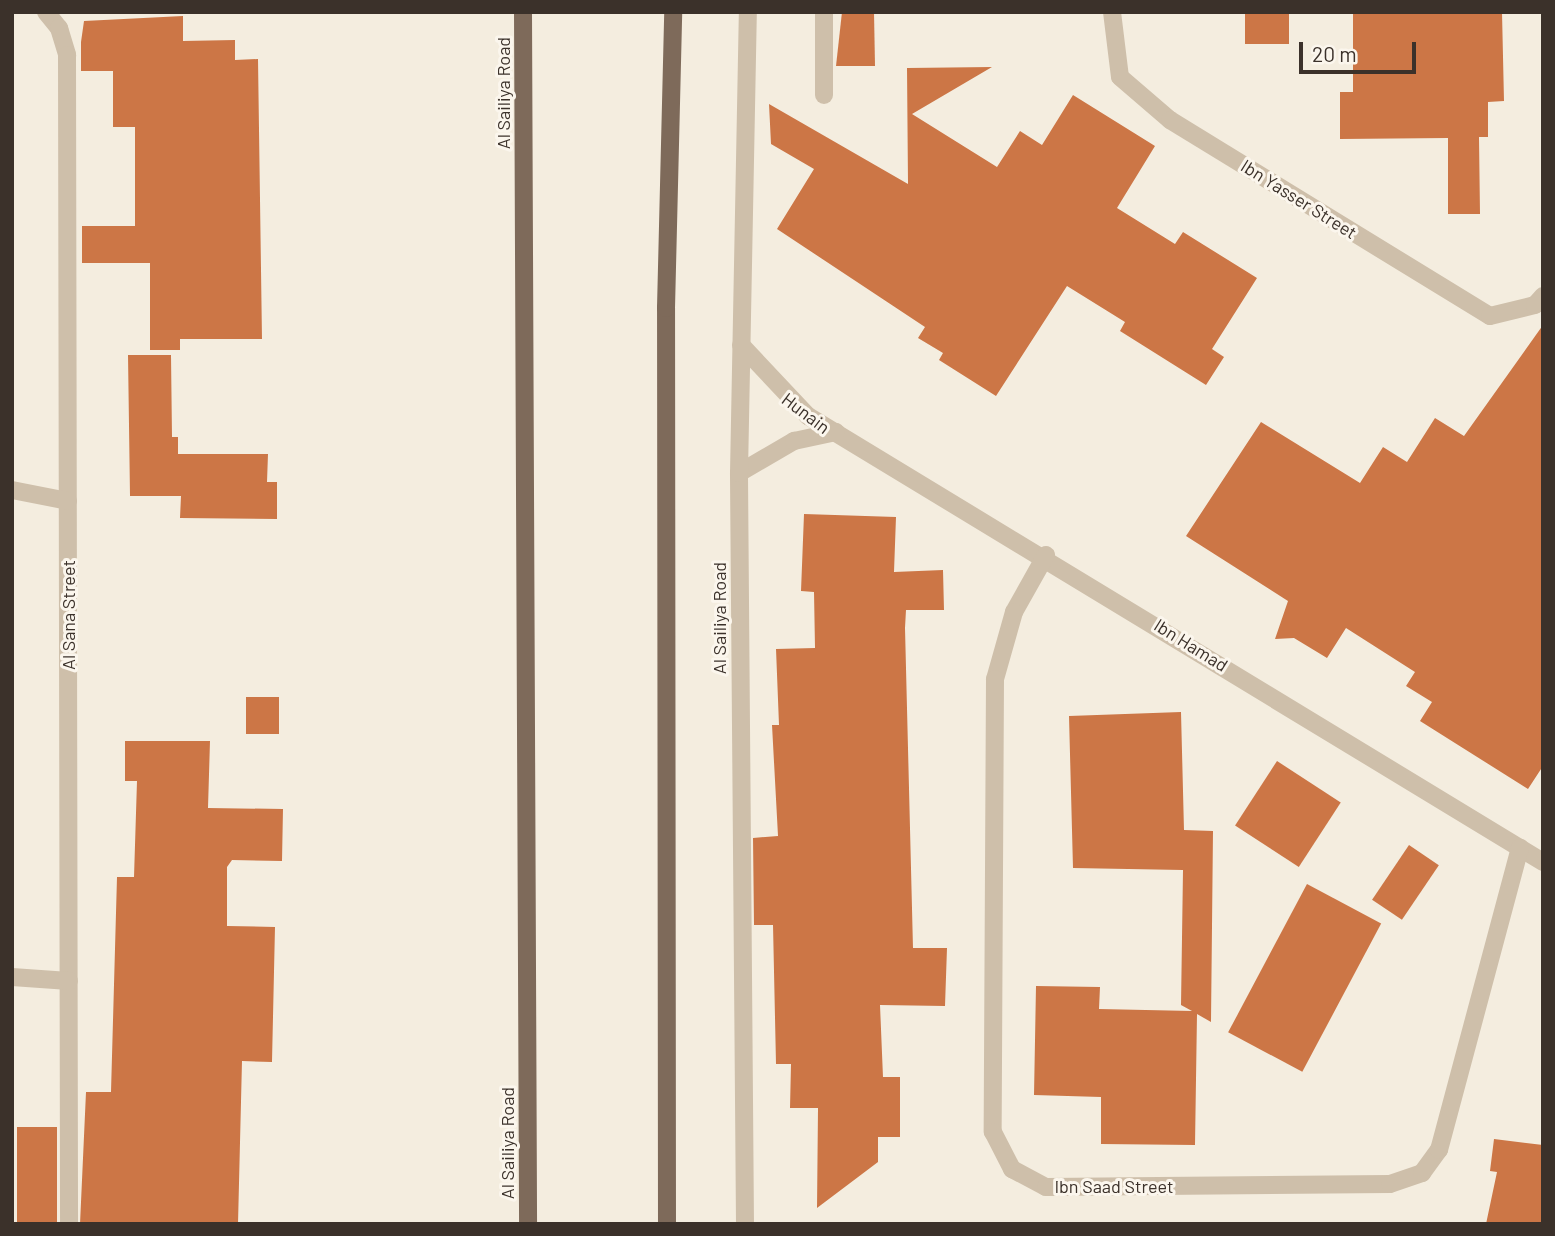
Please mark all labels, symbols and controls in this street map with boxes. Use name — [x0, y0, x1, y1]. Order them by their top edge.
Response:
scale bar — [1303, 28, 1420, 72]
street label: Al Sailiya Road — [492, 37, 514, 149]
text: 20 m — [1312, 41, 1357, 66]
street label: Ibn Yasser Street — [1237, 155, 1361, 243]
street label: Hunain — [778, 388, 834, 438]
street label: Al Sana Street — [57, 560, 79, 670]
street label: Al Sailiya Road — [708, 562, 730, 674]
street label: Ibn Hamad — [1150, 614, 1232, 676]
street label: Al Sailiya Road — [496, 1087, 518, 1199]
street label: Ibn Saad Street — [1054, 1175, 1174, 1197]

